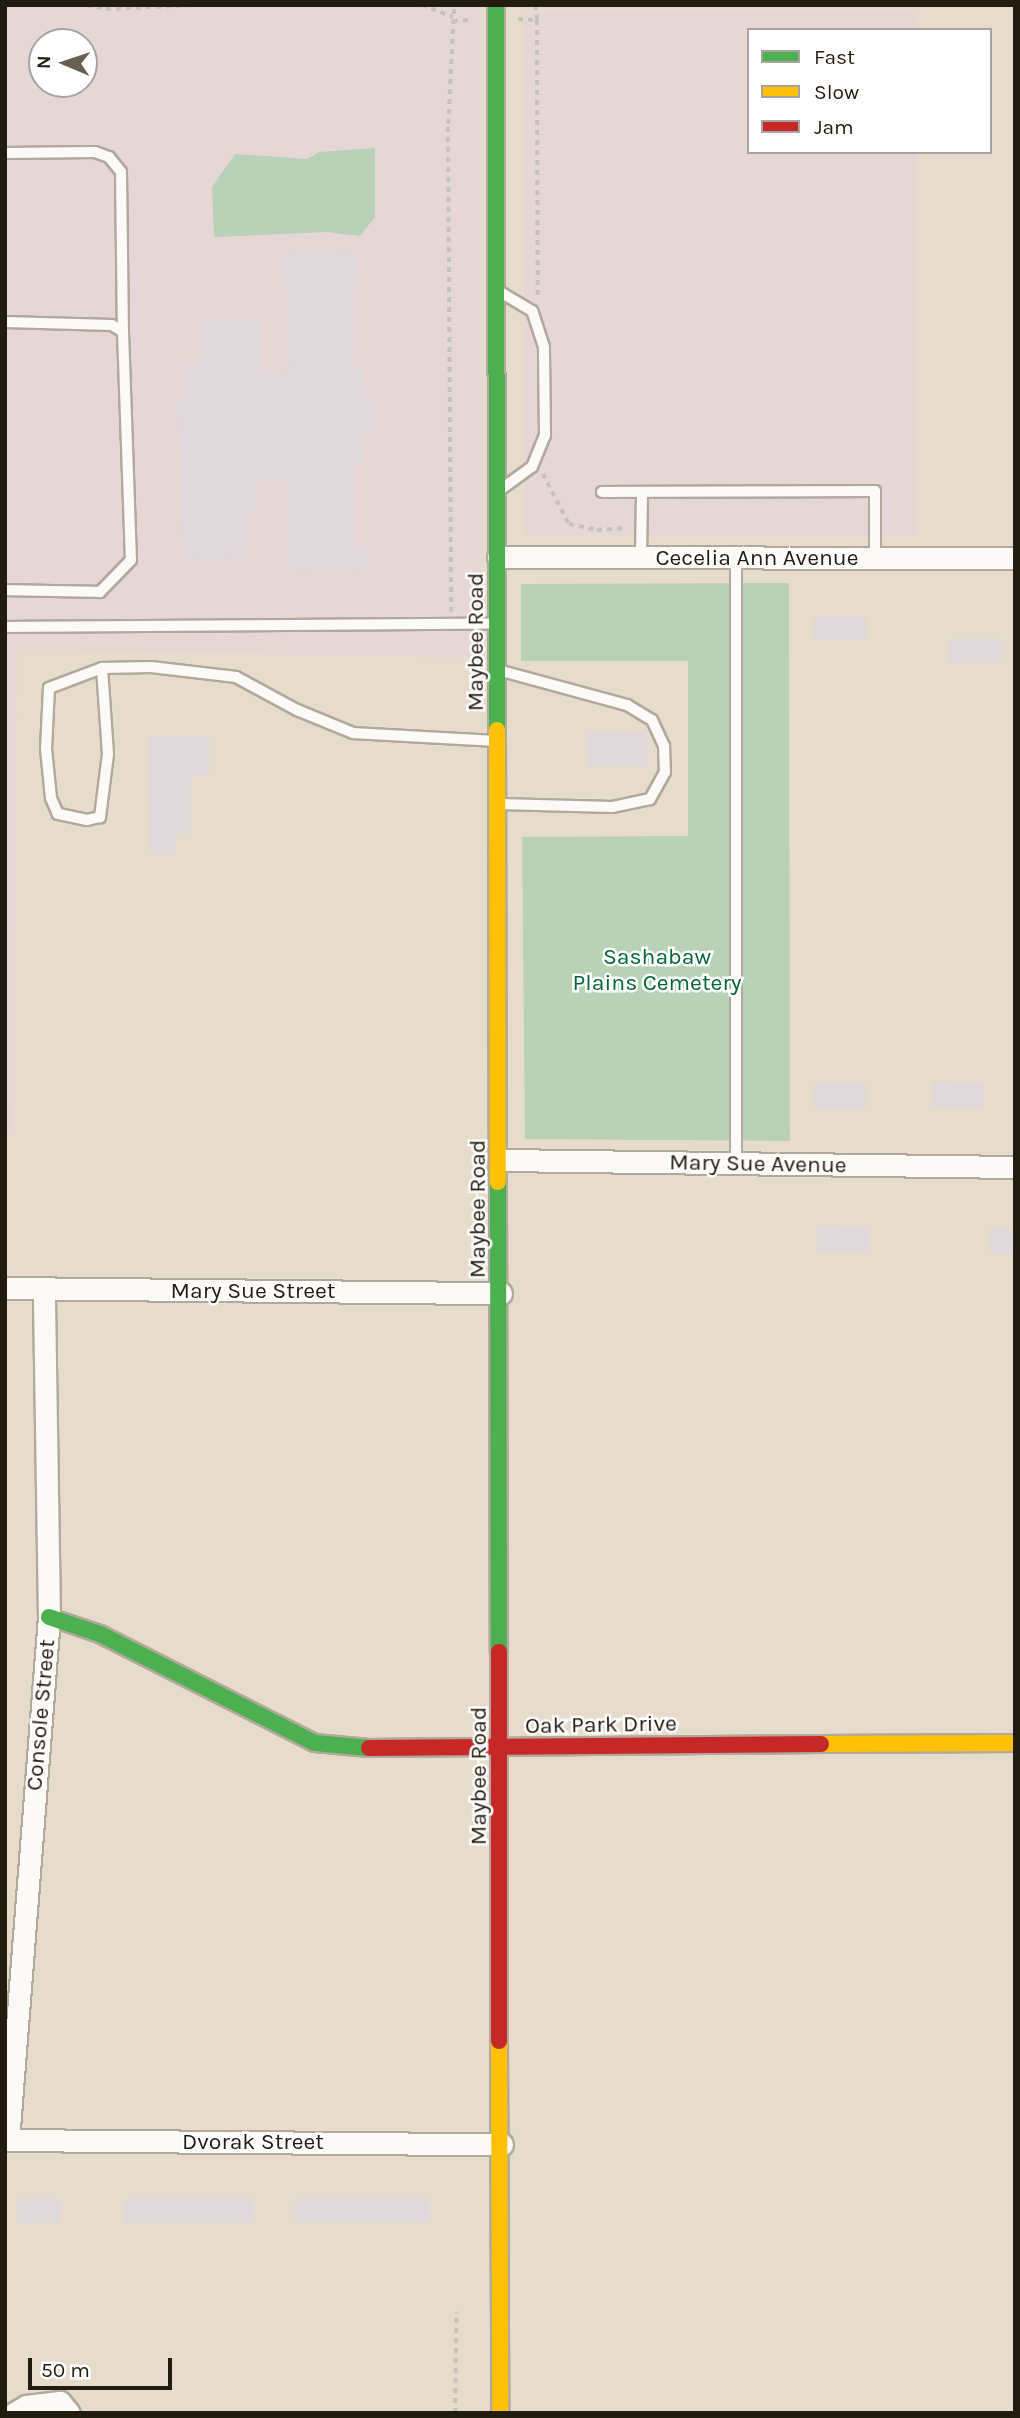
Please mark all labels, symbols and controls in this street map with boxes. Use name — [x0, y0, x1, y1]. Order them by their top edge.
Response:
north arrow — [28, 28, 98, 98]
legend — [747, 28, 992, 154]
text: Fast — [814, 45, 855, 69]
text: N — [33, 55, 55, 70]
text: Slow — [814, 80, 859, 104]
text: Jam — [814, 115, 854, 139]
street label: Cecelia Ann Avenue — [655, 544, 859, 572]
street label: Maybee Road — [462, 573, 490, 711]
park label: Sashabaw Plains Cemetery — [573, 943, 741, 997]
street label: Maybee Road — [464, 1140, 492, 1278]
street label: Mary Sue Avenue — [669, 1149, 847, 1179]
street label: Mary Sue Street — [171, 1277, 335, 1305]
street label: Console Street — [21, 1638, 61, 1792]
street label: Maybee Road — [465, 1707, 493, 1845]
street label: Oak Park Drive — [525, 1710, 677, 1740]
street label: Dvorak Street — [182, 2128, 324, 2156]
scale bar — [32, 2344, 175, 2388]
text: 50 m — [41, 2358, 90, 2382]

